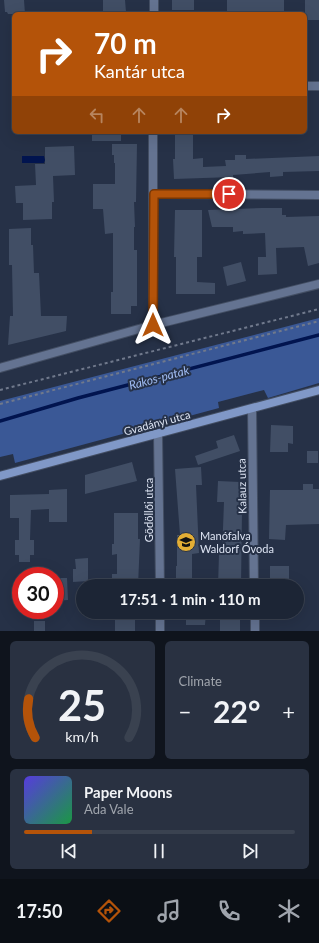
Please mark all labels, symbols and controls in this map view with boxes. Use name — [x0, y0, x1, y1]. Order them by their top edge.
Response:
text: 70 m — [94, 26, 157, 60]
icon: right — [28, 28, 80, 80]
text: Kantár utca — [94, 60, 185, 82]
icon: left — [86, 104, 108, 126]
icon: ahead — [128, 104, 150, 126]
icon: ahead — [170, 104, 192, 126]
icon: right — [212, 104, 234, 126]
pin — [212, 177, 246, 211]
icon: arrive — [218, 183, 240, 205]
position arrow — [132, 304, 174, 346]
water label: Rákos-patak — [127, 362, 191, 393]
street label: Gvadányi utca — [122, 407, 192, 438]
street label: Kalauz utca — [235, 458, 248, 514]
street label: Gödöllői utca — [142, 478, 155, 542]
place label: Manófalva Waldorf Óvoda — [200, 529, 274, 555]
school or university icon: Manófalva Waldorf Óvoda — [175, 531, 197, 553]
speed limit sign: 30 — [12, 567, 64, 619]
text: 17:51 · 1 min · 110 m — [120, 590, 260, 608]
text: Climate — [179, 673, 222, 689]
text: 25 — [58, 680, 106, 730]
text: 22° — [213, 693, 260, 729]
text: − — [179, 698, 191, 725]
text: + — [282, 698, 295, 725]
text: km/h — [66, 728, 99, 745]
text: Paper Moons — [84, 783, 172, 801]
text: Ada Vale — [84, 801, 134, 817]
icon: previous — [58, 840, 80, 862]
icon: pause — [148, 840, 170, 862]
icon: next — [239, 840, 261, 862]
icon: directions — [95, 897, 123, 925]
icon: music — [155, 897, 183, 925]
icon: phone — [215, 897, 243, 925]
icon: climate — [275, 897, 303, 925]
text: 17:50 — [16, 900, 62, 922]

